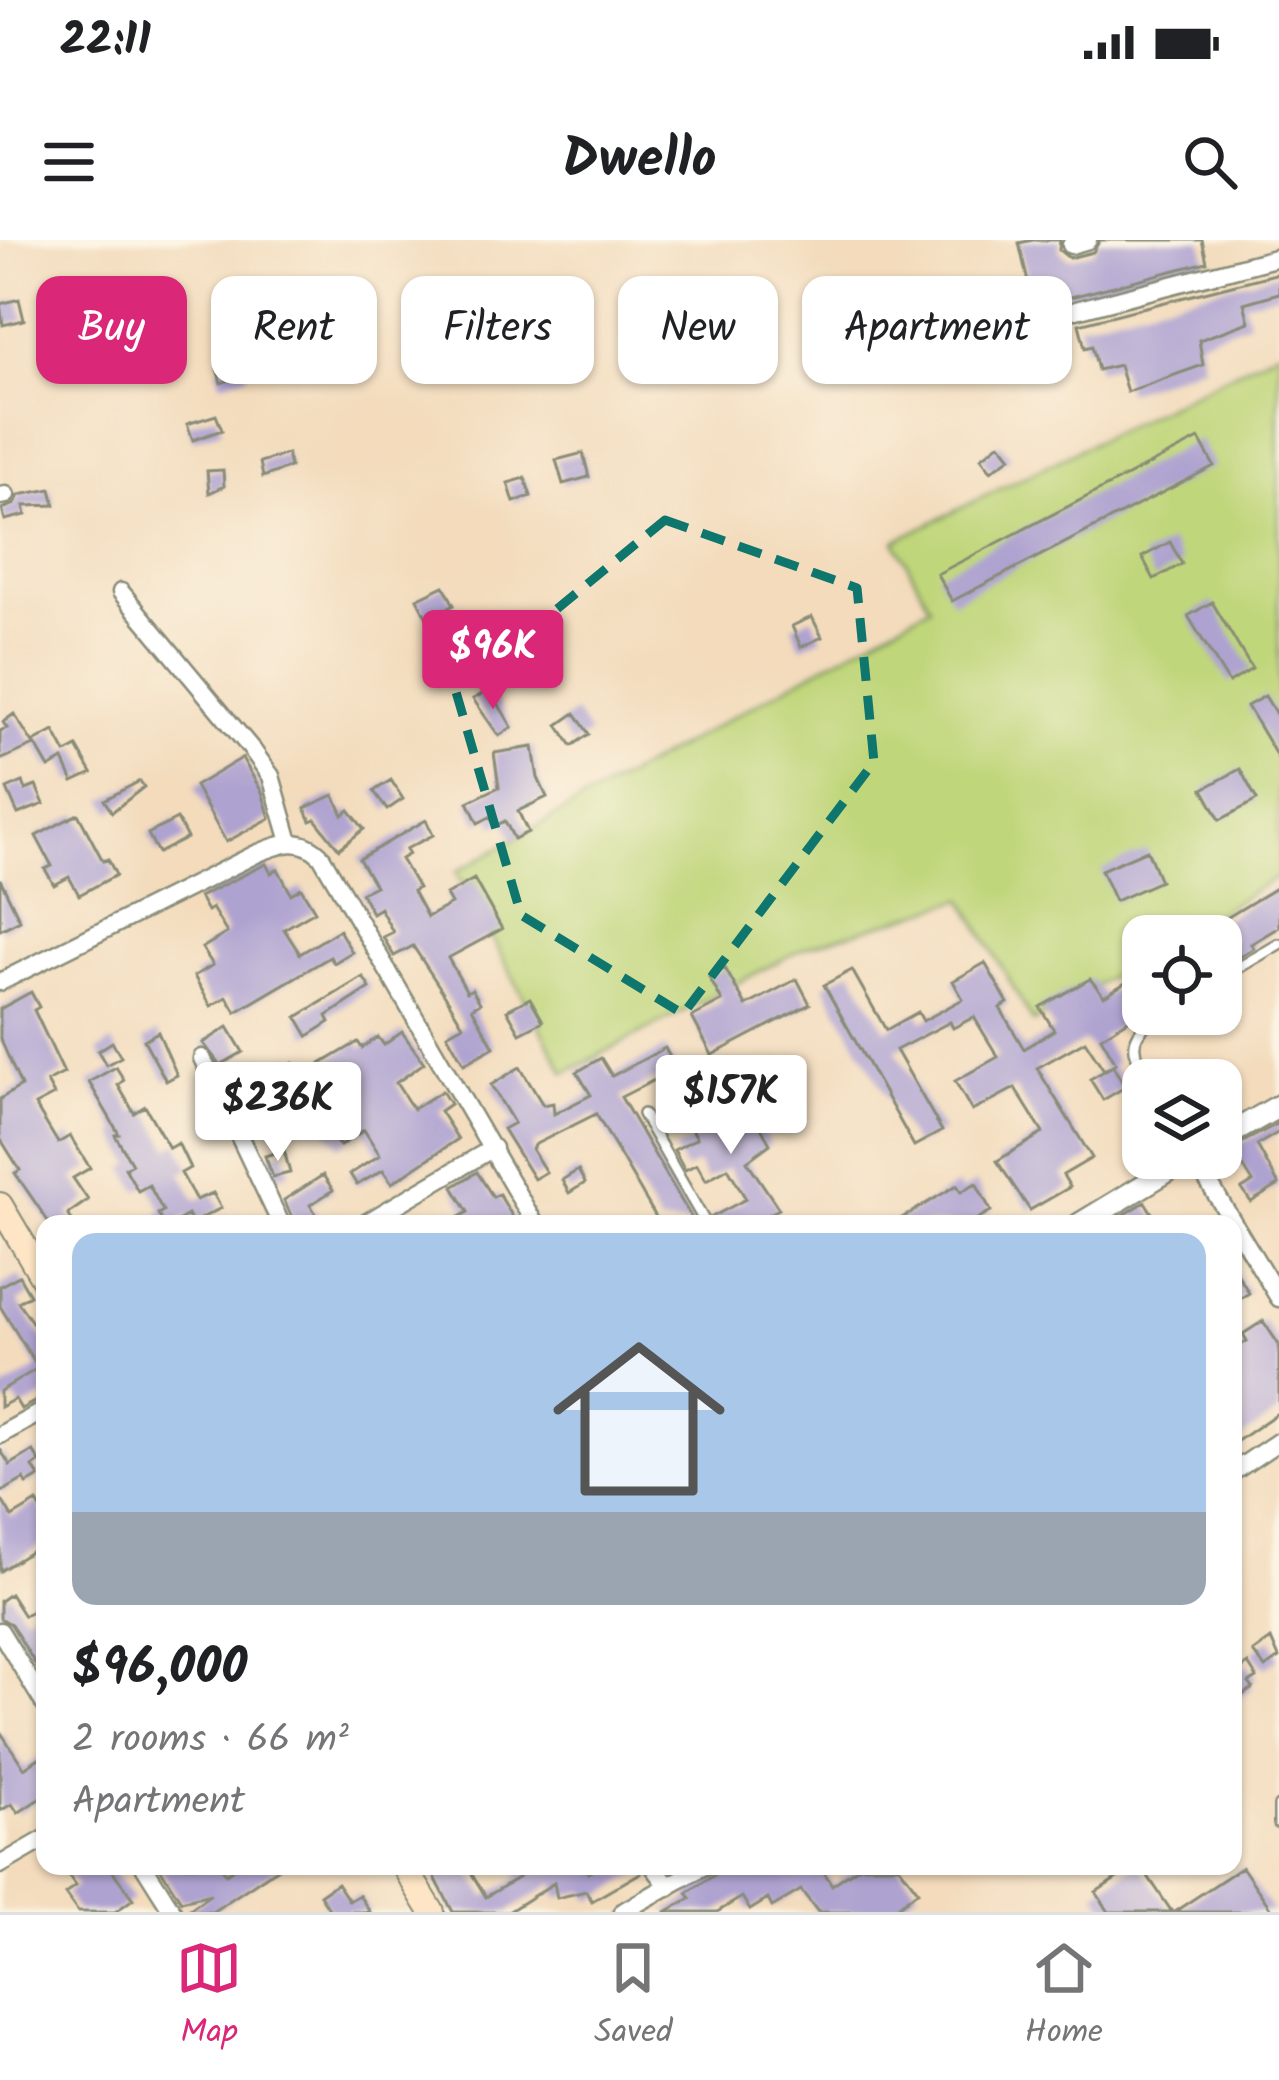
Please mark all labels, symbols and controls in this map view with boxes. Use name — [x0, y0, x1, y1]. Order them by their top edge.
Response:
text: 22:11 — [60, 6, 151, 78]
text: Dwello — [562, 119, 717, 205]
icon: menu — [36, 129, 102, 195]
icon: search — [1177, 129, 1243, 195]
chip: Buy — [36, 276, 187, 384]
chip: Rent — [211, 276, 377, 384]
chip: Filters — [401, 276, 594, 384]
chip: New — [618, 276, 778, 384]
chip: Apartment — [802, 276, 1072, 384]
pin: $96K — [422, 610, 564, 712]
text: $96K — [449, 618, 537, 680]
map controls — [1122, 915, 1242, 1179]
button: locate — [1122, 915, 1242, 1035]
pin: $157K — [647, 1055, 815, 1157]
button: layers — [1122, 1059, 1242, 1179]
pin: $236K — [194, 1062, 362, 1164]
text: $157K — [683, 1063, 779, 1125]
text: $236K — [222, 1070, 334, 1132]
icon: home — [531, 1311, 747, 1527]
text: $96,000 — [72, 1629, 248, 1710]
text: 2 rooms · 66 m² — [72, 1710, 349, 1772]
text: Apartment — [72, 1772, 245, 1834]
tab: Map — [176, 1935, 242, 2060]
tab: Saved — [594, 1935, 673, 2060]
tab: Home — [1025, 1935, 1103, 2060]

